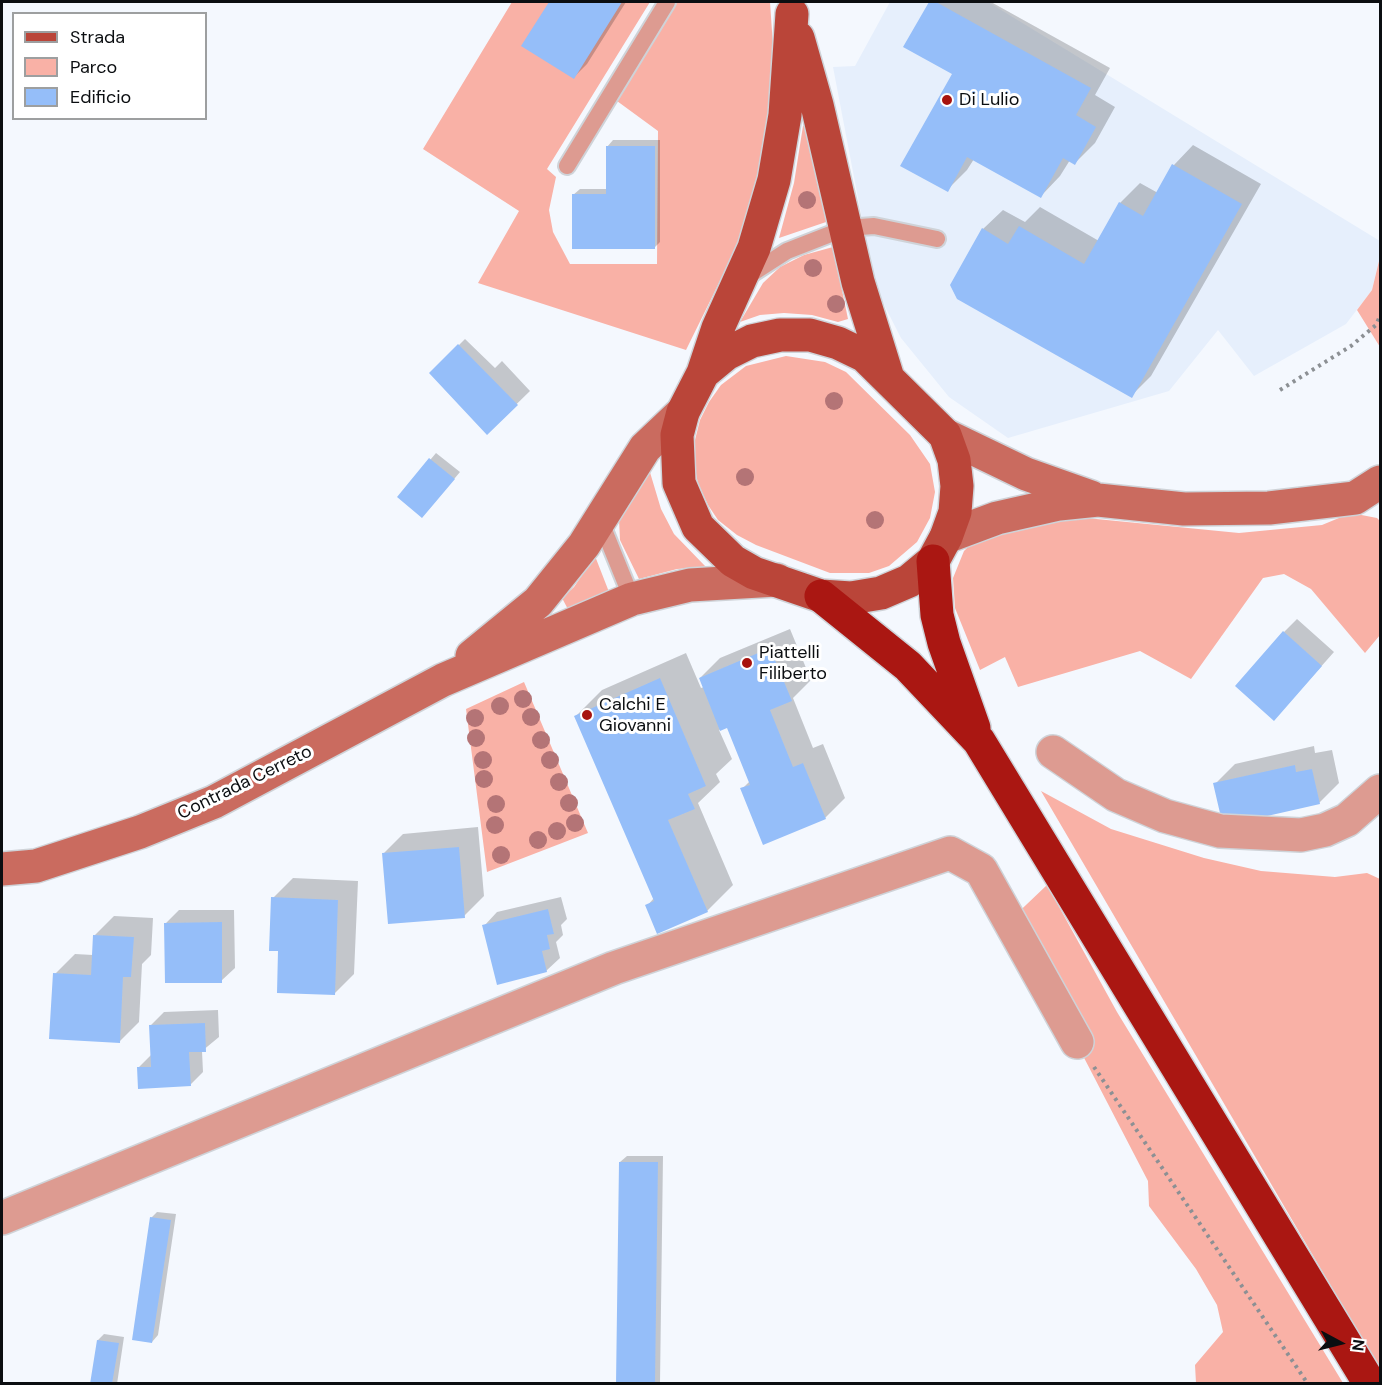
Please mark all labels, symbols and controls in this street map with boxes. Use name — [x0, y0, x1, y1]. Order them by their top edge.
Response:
legend — [12, 12, 207, 120]
text: Strada — [70, 25, 125, 49]
text: Parco — [70, 55, 117, 79]
text: Edificio — [70, 85, 131, 109]
place label: Di Lulio — [959, 89, 1019, 111]
marker: Di Lulio — [940, 93, 954, 107]
place label: Piattelli Filiberto — [759, 642, 827, 684]
marker: Piattelli Filiberto — [740, 656, 754, 670]
place label: Calchi E Giovanni — [599, 694, 671, 736]
marker: Calchi E Giovanni — [580, 708, 594, 722]
street label: Contrada Cerreto — [174, 741, 316, 825]
north arrow — [1310, 1313, 1370, 1373]
text: N — [1347, 1338, 1369, 1352]

